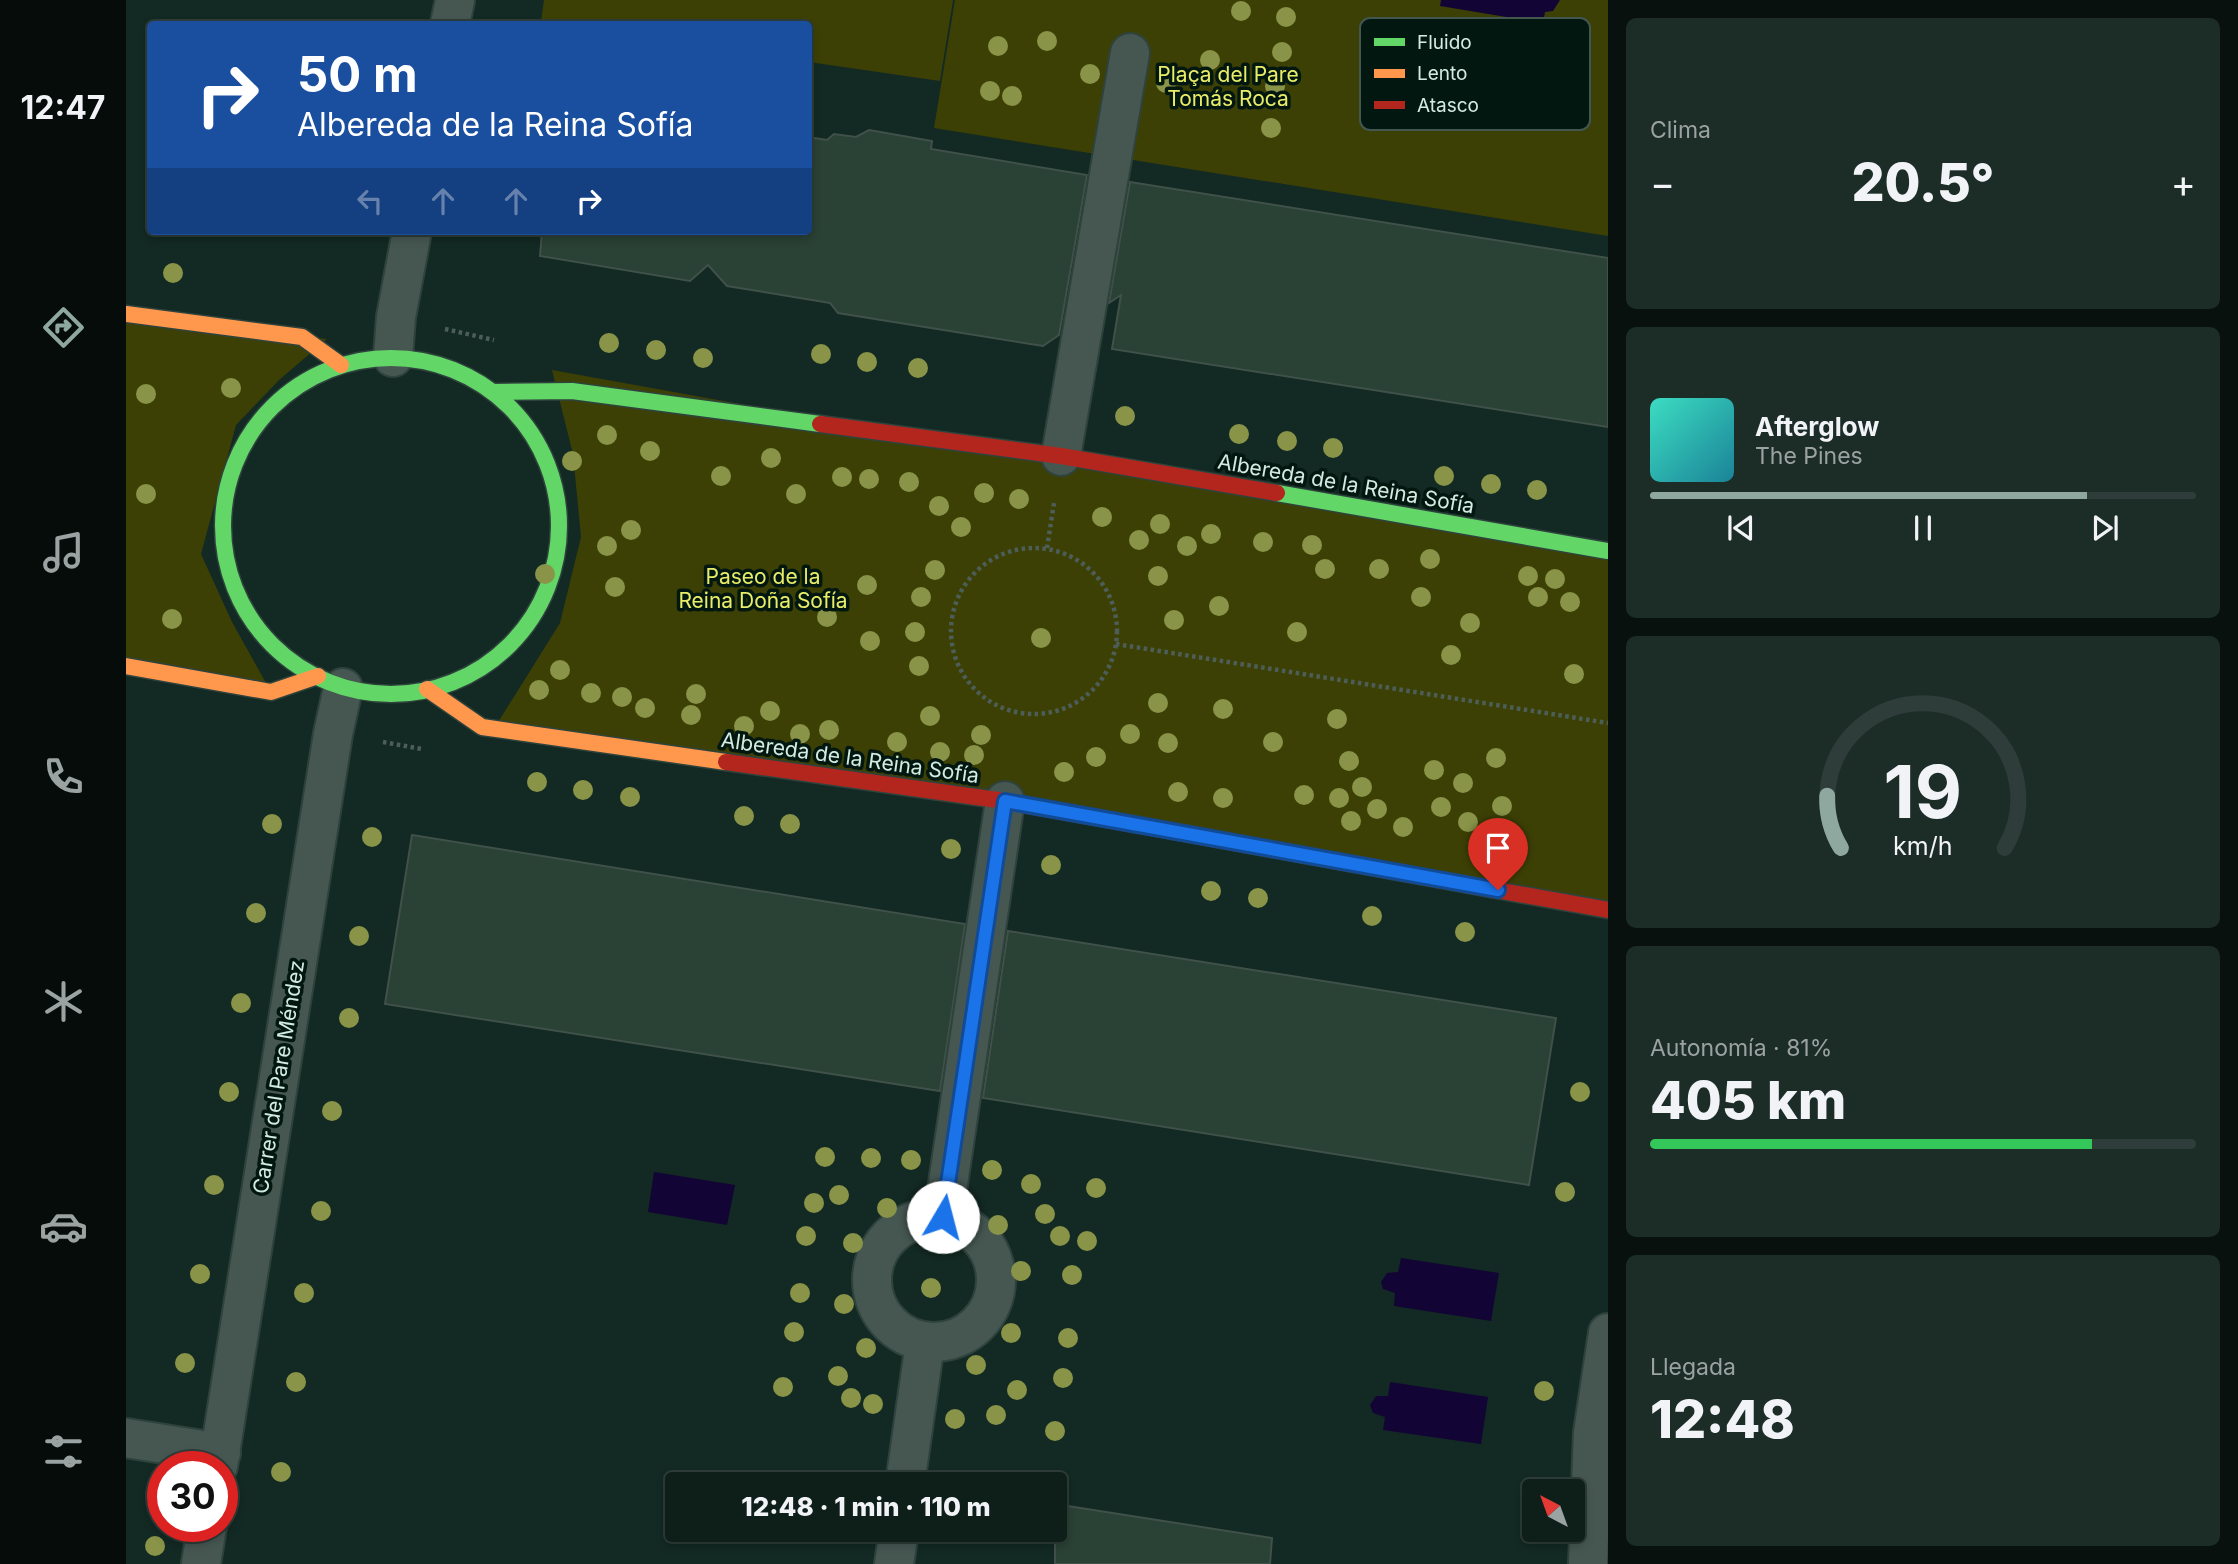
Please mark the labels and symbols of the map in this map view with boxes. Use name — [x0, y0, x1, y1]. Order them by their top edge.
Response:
legend — [1360, 18, 1590, 130]
text: Fluido — [1417, 31, 1472, 54]
park label: Plaça del Pare Tomás Roca — [1157, 62, 1299, 111]
text: Lento — [1417, 62, 1467, 85]
text: Atasco — [1417, 94, 1479, 117]
street label: Albereda de la Reina Sofía — [1216, 449, 1476, 518]
park label: Paseo de la Reina Doña Sofía — [678, 564, 848, 613]
street label: Albereda de la Reina Sofía — [720, 727, 981, 788]
pin — [1468, 818, 1528, 890]
street label: Carrer del Pare Méndez — [248, 958, 309, 1195]
position arrow — [906, 1180, 980, 1254]
speed limit sign: 30 — [147, 1451, 238, 1542]
north arrow — [1522, 1479, 1586, 1542]

